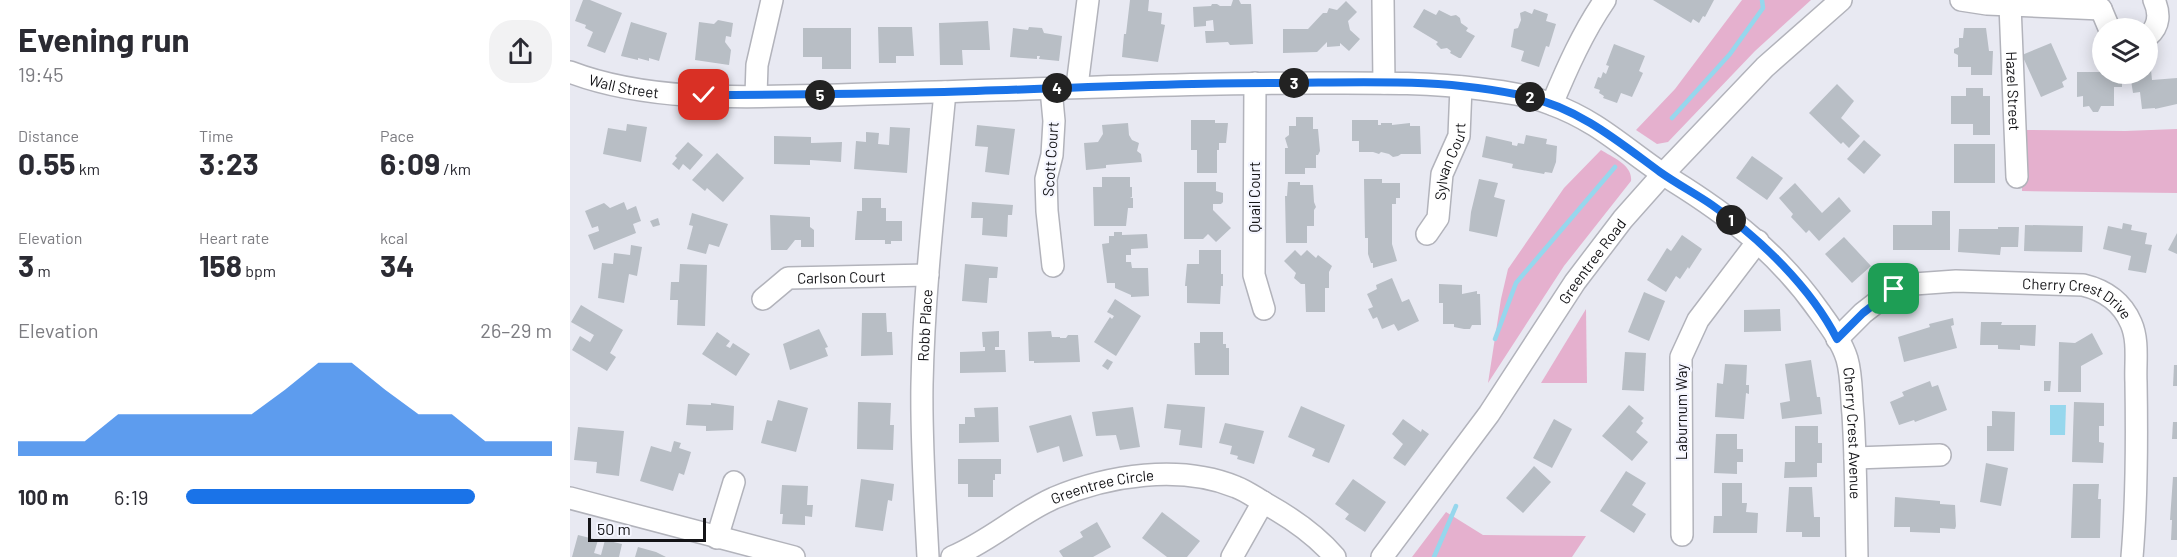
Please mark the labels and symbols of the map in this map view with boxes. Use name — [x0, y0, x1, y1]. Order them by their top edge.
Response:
street label: Hazel Street — [2003, 51, 2024, 131]
pin: 3 — [1279, 68, 1309, 98]
pin — [678, 69, 729, 120]
street label: Wall Street — [587, 70, 660, 101]
pin: 4 — [1042, 73, 1072, 103]
pin: 5 — [805, 80, 835, 110]
pin: 2 — [1515, 82, 1545, 112]
street label: Scott Court — [1038, 121, 1062, 197]
street label: Sylvan Court — [1431, 122, 1469, 201]
street label: Quail Court — [1245, 161, 1263, 233]
pin: 1 — [1716, 205, 1746, 235]
street label: Greentree Road — [1554, 215, 1629, 307]
pin — [1868, 263, 1919, 314]
street label: Carlson Court — [797, 267, 886, 287]
street label: Cherry Crest Drive — [2022, 274, 2136, 322]
street label: Robb Place — [914, 288, 936, 362]
street label: Laburnum Way — [1672, 364, 1690, 460]
street label: Cherry Crest Avenue — [1840, 366, 1865, 499]
street label: Greentree Circle — [1048, 466, 1155, 507]
scale bar — [588, 515, 706, 542]

